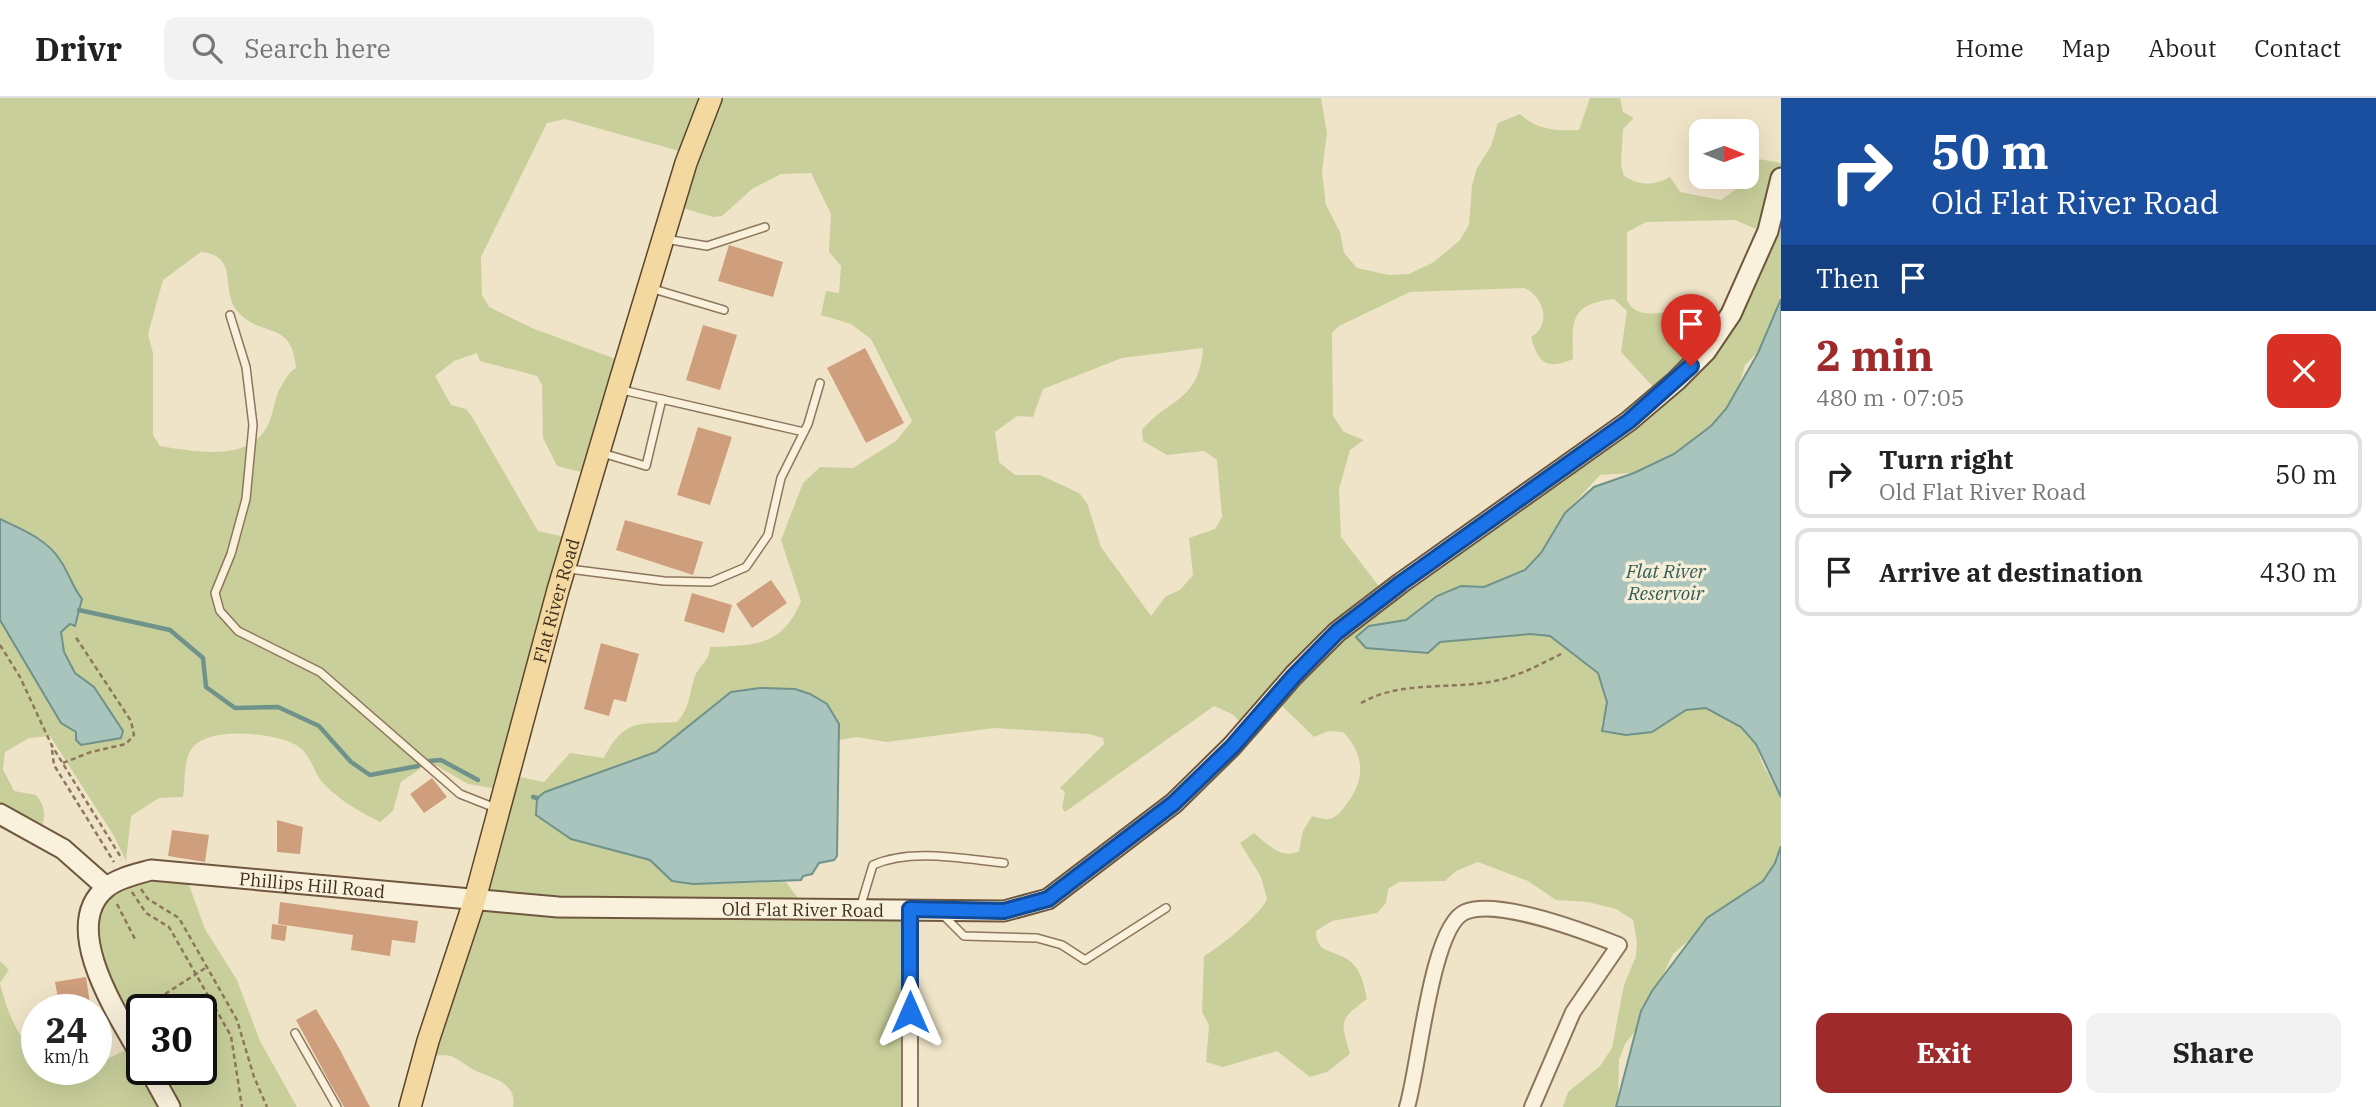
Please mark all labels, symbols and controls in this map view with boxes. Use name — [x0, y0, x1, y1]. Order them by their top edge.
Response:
search box — [164, 17, 654, 80]
text: Drivr — [35, 27, 122, 70]
icon: search — [188, 29, 226, 67]
text: Search here — [244, 31, 391, 65]
text: Home — [1956, 32, 2024, 64]
text: Map — [2062, 32, 2110, 64]
text: About — [2148, 32, 2216, 64]
text: Contact — [2254, 32, 2341, 64]
north arrow — [1689, 119, 1759, 189]
map controls — [1689, 119, 1759, 189]
text: 50 m — [1931, 119, 2049, 182]
icon: right — [1816, 126, 1907, 217]
text: Old Flat River Road — [1931, 181, 2219, 223]
icon: arrive — [1894, 259, 1932, 297]
text: Then — [1816, 261, 1880, 295]
pin — [1661, 294, 1721, 366]
icon: arrive — [1672, 305, 1710, 343]
text: 2 min — [1816, 328, 1934, 383]
button: close — [2267, 334, 2341, 408]
text: 480 m · 07:05 — [1816, 382, 1965, 412]
text: Turn right — [1879, 442, 2013, 476]
icon: right — [1820, 455, 1858, 493]
text: 50 m — [2275, 457, 2337, 491]
text: Old Flat River Road — [1879, 476, 2086, 506]
street label: Flat River Road — [527, 535, 584, 666]
icon: arrive — [1820, 553, 1858, 591]
text: Arrive at destination — [1879, 555, 2143, 589]
text: 430 m — [2259, 555, 2337, 589]
water label: Flat River Reservoir — [1625, 559, 1707, 605]
street label: Phillips Hill Road — [238, 867, 386, 903]
street label: Old Flat River Road — [722, 897, 884, 921]
position arrow — [873, 975, 947, 1049]
speed limit sign: 30 — [126, 994, 217, 1085]
text: 24 — [45, 1007, 88, 1053]
button: Exit — [1816, 1013, 2072, 1093]
button: Share — [2086, 1013, 2341, 1093]
text: km/h — [44, 1045, 89, 1068]

